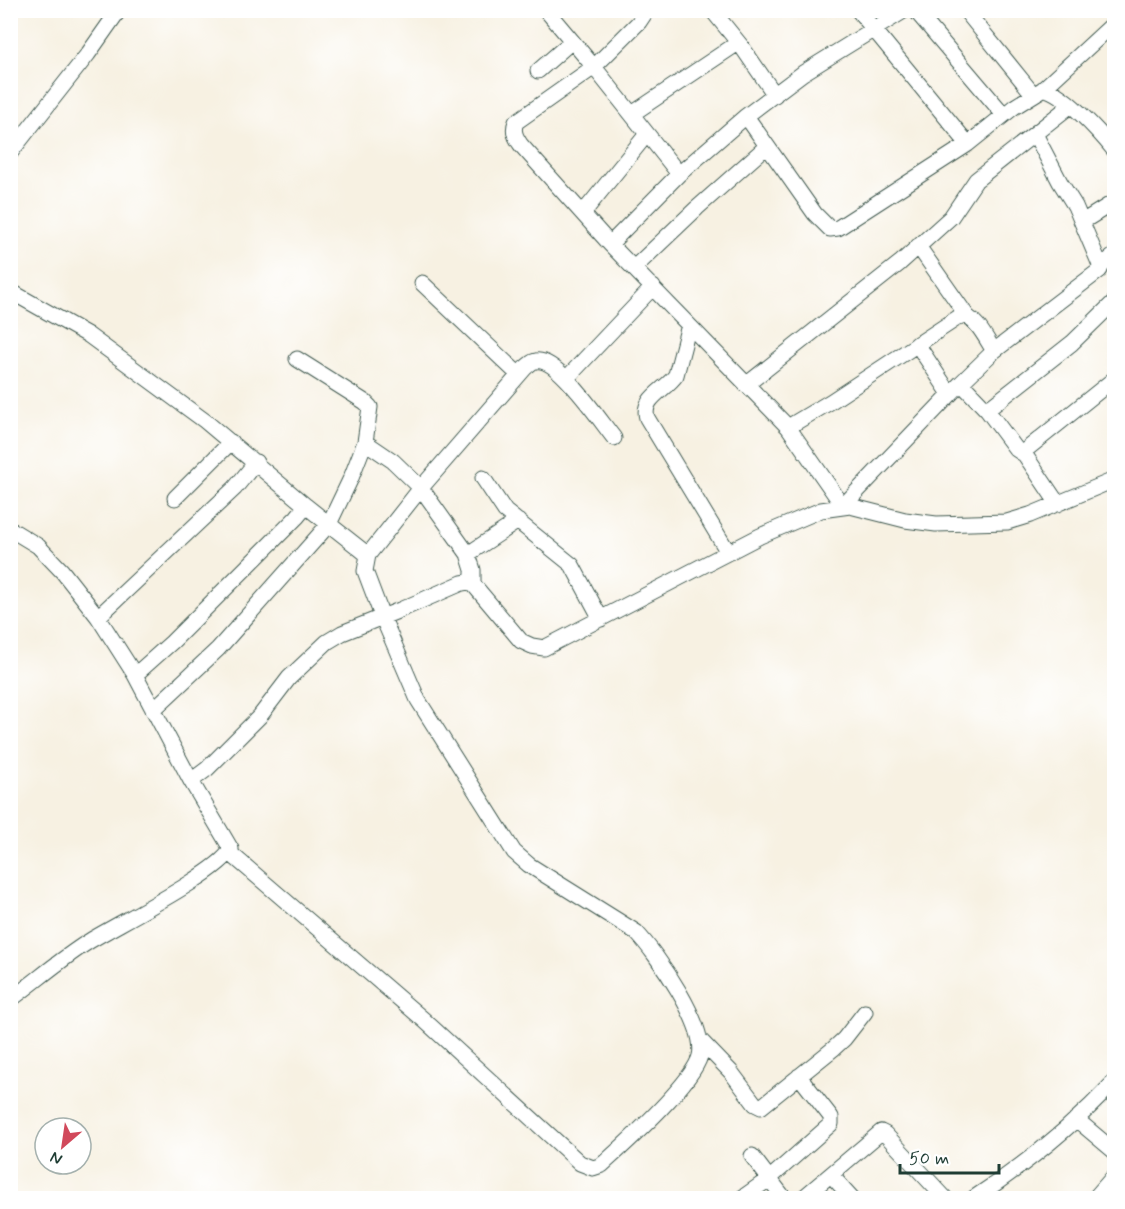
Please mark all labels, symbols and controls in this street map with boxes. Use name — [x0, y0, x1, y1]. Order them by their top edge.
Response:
north arrow — [33, 1116, 93, 1176]
scale bar — [900, 1137, 999, 1175]
text: N — [47, 1146, 66, 1170]
text: 50 m — [909, 1147, 949, 1171]

